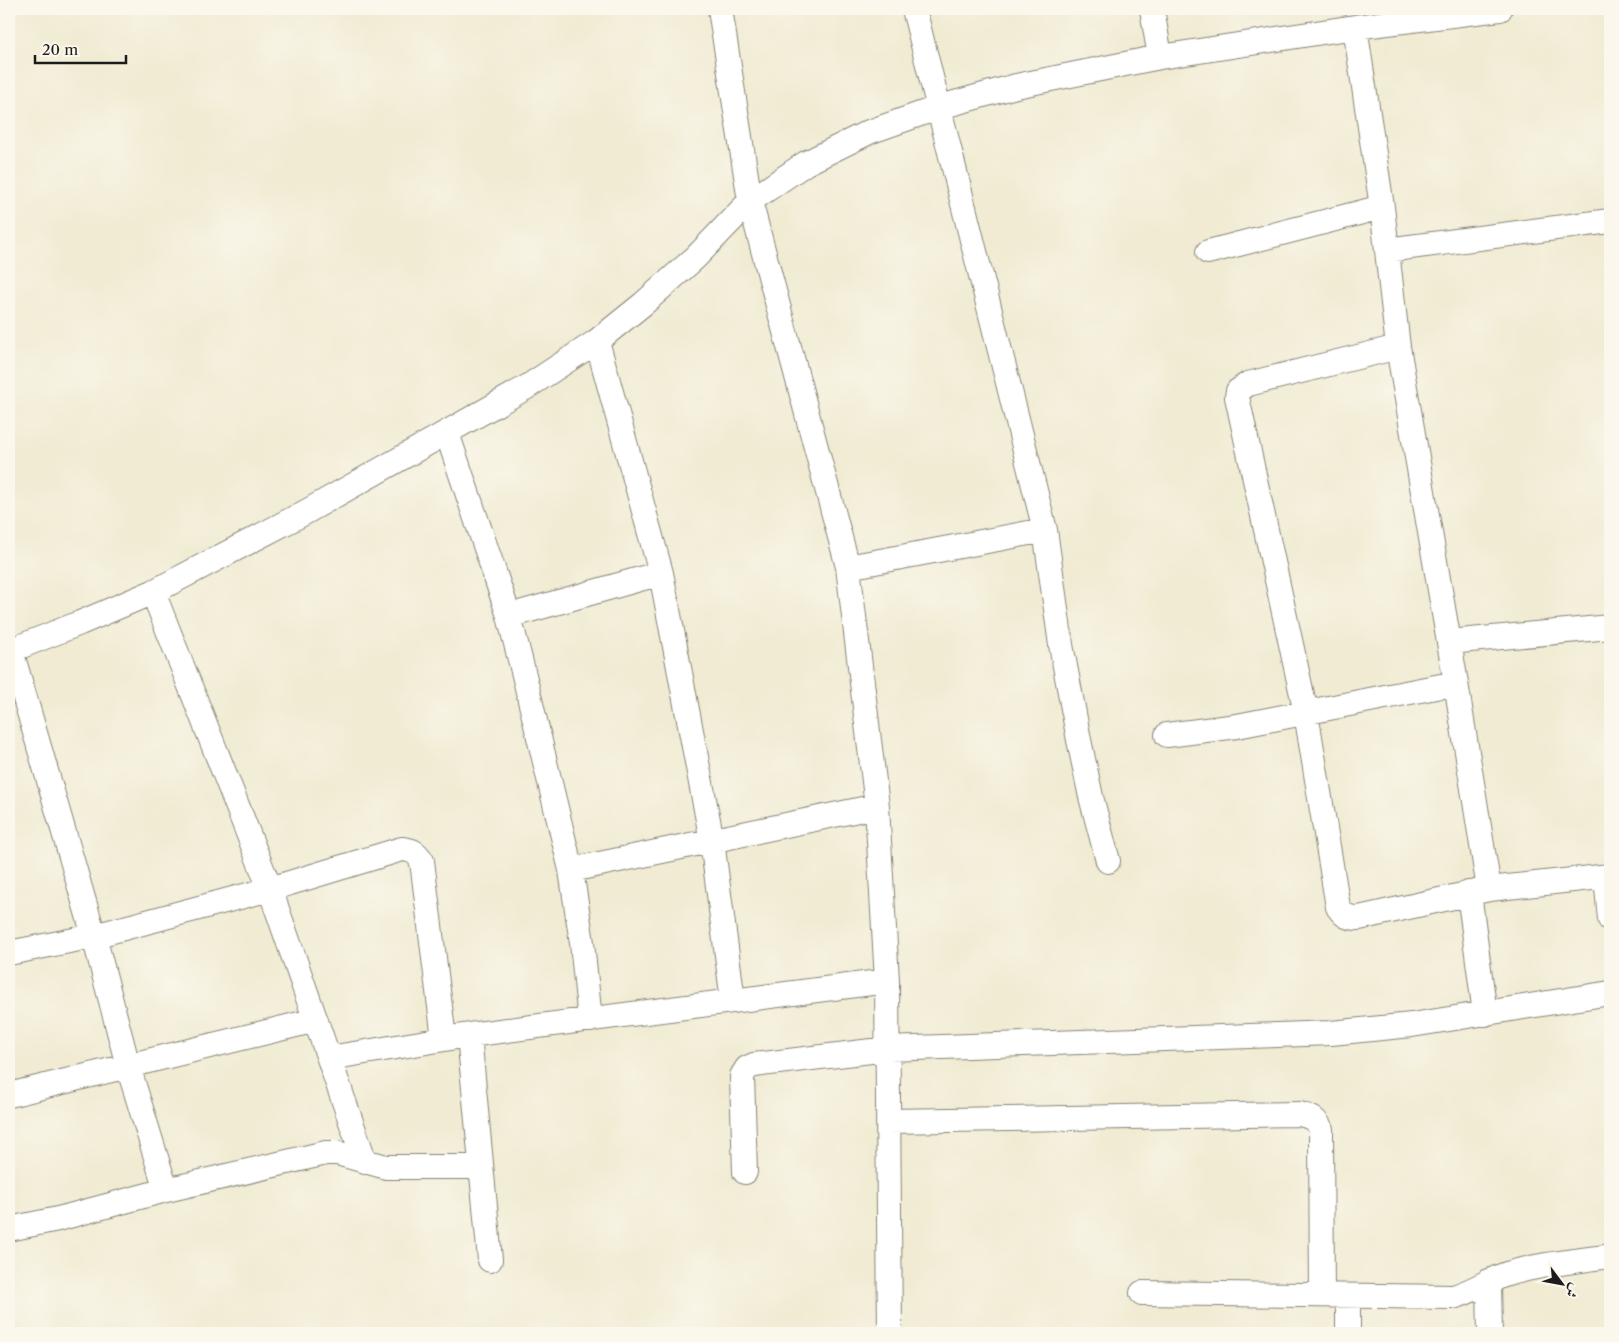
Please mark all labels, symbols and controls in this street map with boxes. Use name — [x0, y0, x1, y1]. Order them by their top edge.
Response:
scale bar — [35, 32, 126, 64]
text: 20 m — [42, 40, 78, 59]
north arrow — [1536, 1260, 1586, 1310]
text: ش — [1562, 1280, 1584, 1302]

